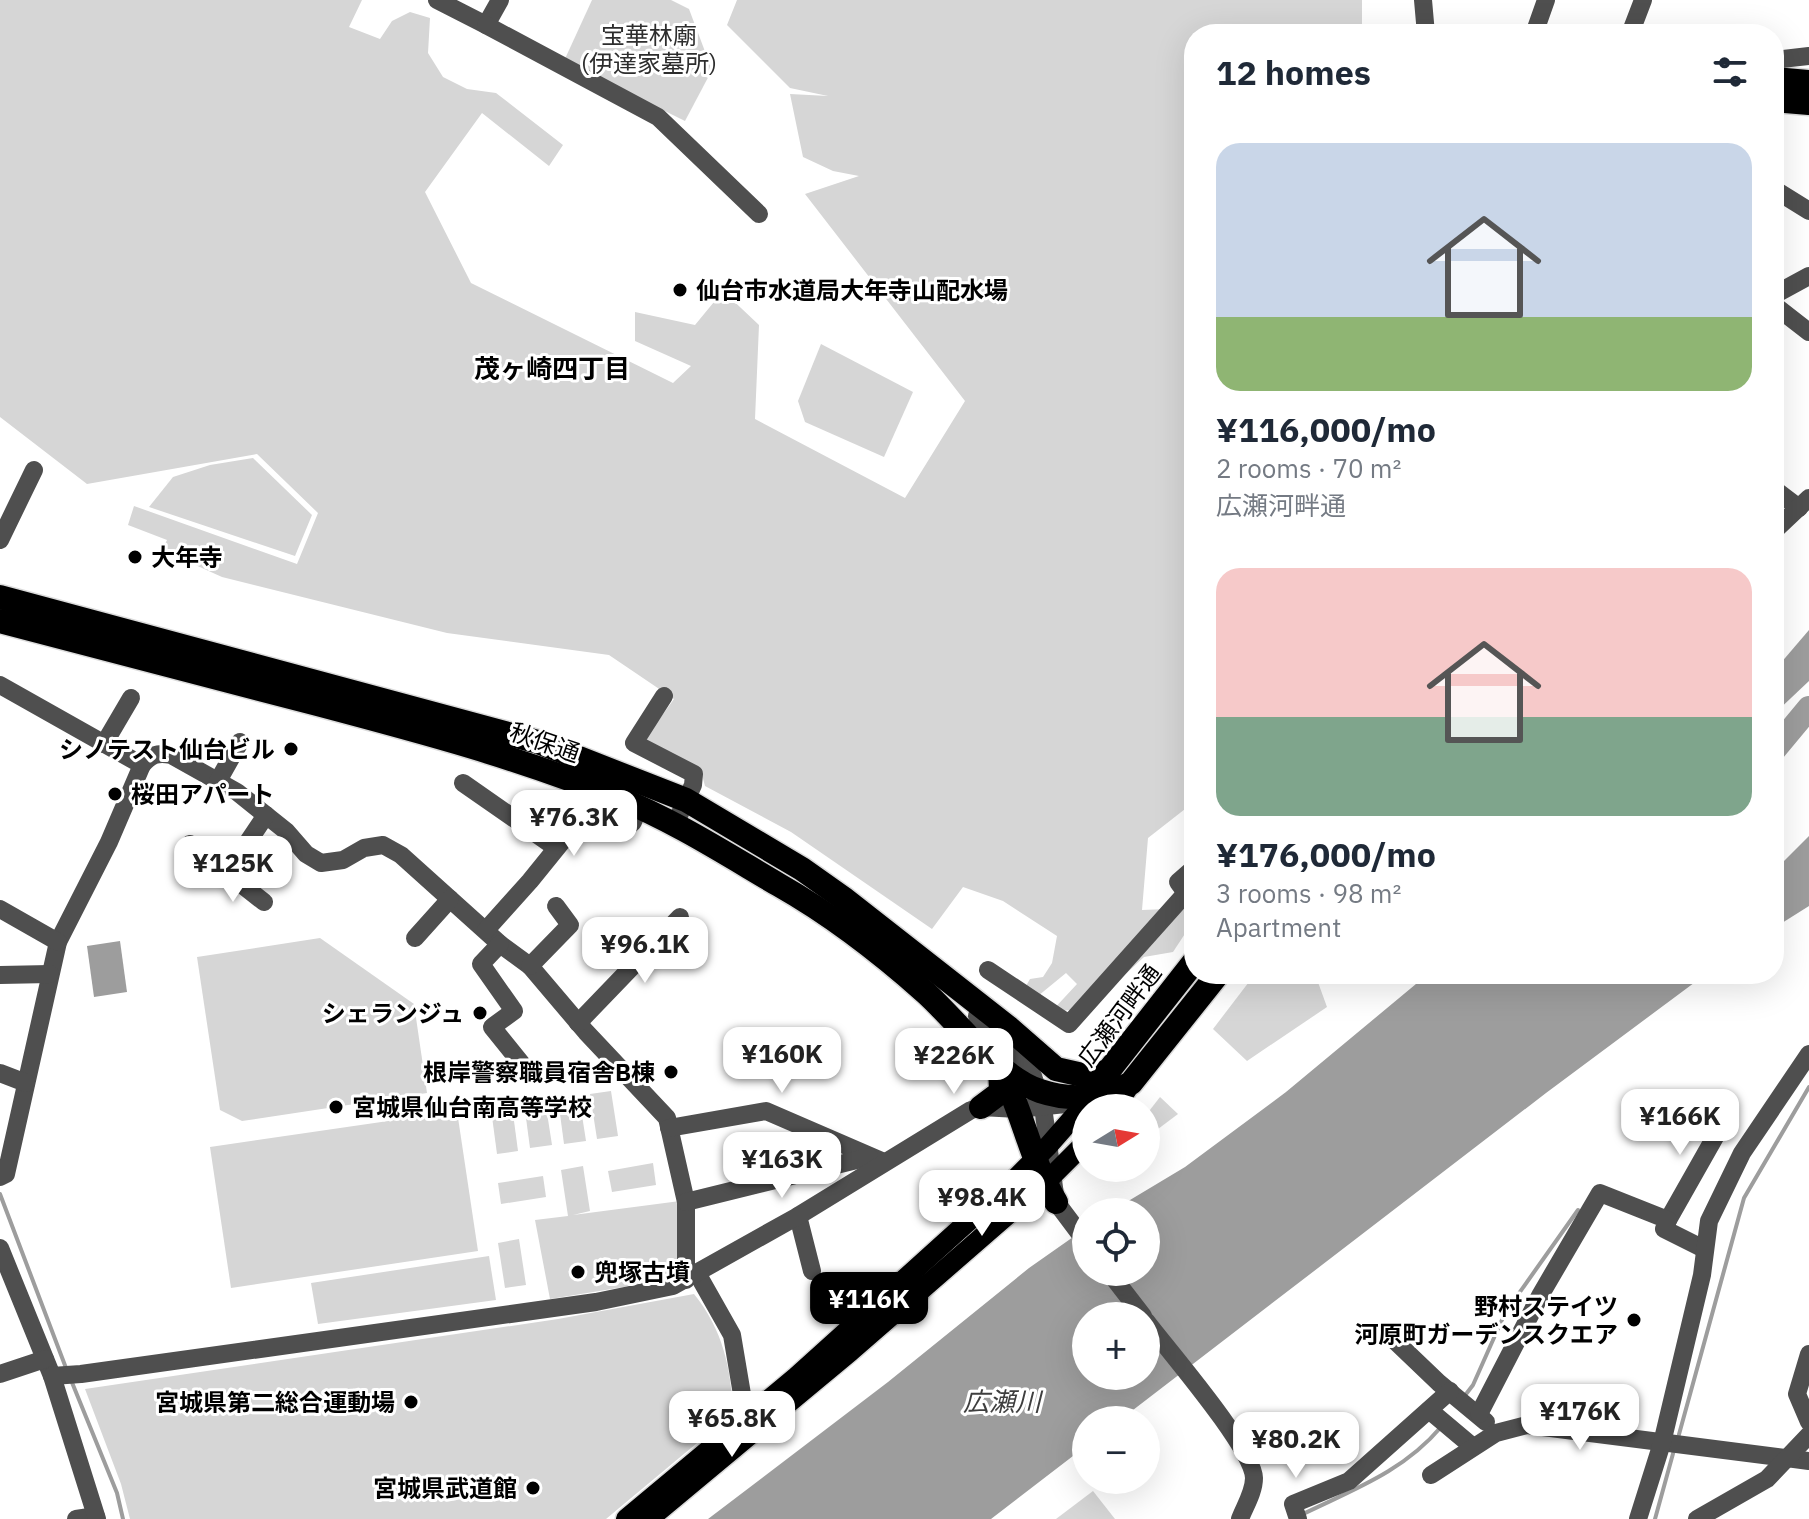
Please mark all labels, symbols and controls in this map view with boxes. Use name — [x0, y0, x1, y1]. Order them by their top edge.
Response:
park label: 宝華林廟 (伊達家墓所) — [581, 19, 717, 79]
text: 12 homes — [1216, 50, 1371, 94]
icon: filters — [1708, 50, 1752, 94]
icon: home — [1412, 195, 1556, 339]
place label: 仙台市水道局大年寺山配水場 — [696, 274, 1008, 306]
marker: 仙台市水道局大年寺山配水場 — [671, 281, 689, 299]
district label: 茂ヶ崎四丁目 — [474, 351, 630, 385]
text: ¥116,000/mo — [1216, 407, 1436, 451]
text: 2 rooms · 70 m² — [1216, 451, 1401, 485]
text: 広瀬河畔通 — [1216, 488, 1346, 522]
place label: 大年寺 — [151, 541, 223, 573]
marker: 大年寺 — [126, 548, 144, 566]
icon: home — [1412, 620, 1556, 764]
street label: 秋保通 — [506, 715, 584, 769]
place label: シノテスト仙台ビル — [59, 733, 275, 765]
marker: シノテスト仙台ビル — [282, 740, 300, 758]
place label: 桜田アパート — [131, 778, 275, 810]
marker: 桜田アパート — [106, 785, 124, 803]
pin: ¥76.3K — [509, 790, 639, 858]
text: ¥76.3K — [529, 799, 619, 833]
text: ¥176,000/mo — [1216, 832, 1436, 876]
pin: ¥125K — [177, 836, 289, 904]
text: ¥125K — [192, 845, 274, 879]
text: 3 rooms · 98 m² — [1216, 876, 1401, 910]
text: Apartment — [1216, 910, 1341, 944]
pin: ¥96.1K — [580, 917, 710, 985]
text: ¥96.1K — [600, 926, 690, 960]
street label: 広瀬河畔通 — [1070, 957, 1168, 1073]
place label: シェランジュ — [322, 997, 464, 1029]
marker: シェランジュ — [471, 1004, 489, 1022]
pin: ¥160K — [726, 1027, 838, 1095]
pin: ¥226K — [898, 1028, 1010, 1096]
text: ¥160K — [741, 1036, 823, 1070]
text: ¥226K — [913, 1037, 995, 1071]
place label: 根岸警察職員宿舎B棟 — [423, 1056, 655, 1088]
marker: 根岸警察職員宿舎B棟 — [662, 1063, 680, 1081]
pin: ¥166K — [1624, 1089, 1736, 1157]
place label: 宮城県仙台南高等学校 — [352, 1091, 592, 1123]
north arrow — [1072, 1094, 1160, 1182]
map controls — [1072, 1094, 1160, 1494]
marker: 宮城県仙台南高等学校 — [327, 1098, 345, 1116]
text: ¥166K — [1639, 1098, 1721, 1132]
pin: ¥163K — [726, 1132, 838, 1200]
text: ¥163K — [741, 1141, 823, 1175]
pin: ¥98.4K — [917, 1170, 1047, 1238]
text: ¥98.4K — [937, 1179, 1027, 1213]
button: locate — [1072, 1198, 1160, 1286]
place label: 兜塚古墳 — [594, 1256, 690, 1288]
marker: 兜塚古墳 — [569, 1263, 587, 1281]
pin: ¥116K — [813, 1272, 925, 1340]
text: ¥116K — [828, 1281, 910, 1315]
place label: 野村ステイツ 河原町ガーデンスクエア — [1354, 1290, 1618, 1350]
button: + — [1072, 1302, 1160, 1390]
marker: 野村ステイツ 河原町ガーデンスクエア — [1625, 1311, 1643, 1329]
water label: 広瀬川 — [963, 1384, 1044, 1418]
pin: ¥176K — [1524, 1384, 1636, 1452]
place label: 宮城県第二総合運動場 — [155, 1386, 395, 1418]
pin: ¥65.8K — [667, 1391, 797, 1459]
marker: 宮城県第二総合運動場 — [402, 1393, 420, 1411]
text: ¥176K — [1539, 1393, 1621, 1427]
text: ¥65.8K — [687, 1400, 777, 1434]
button: − — [1072, 1406, 1160, 1494]
pin: ¥80.2K — [1231, 1412, 1361, 1480]
text: ¥80.2K — [1251, 1421, 1341, 1455]
place label: 宮城県武道館 — [373, 1472, 517, 1504]
marker: 宮城県武道館 — [524, 1479, 542, 1497]

